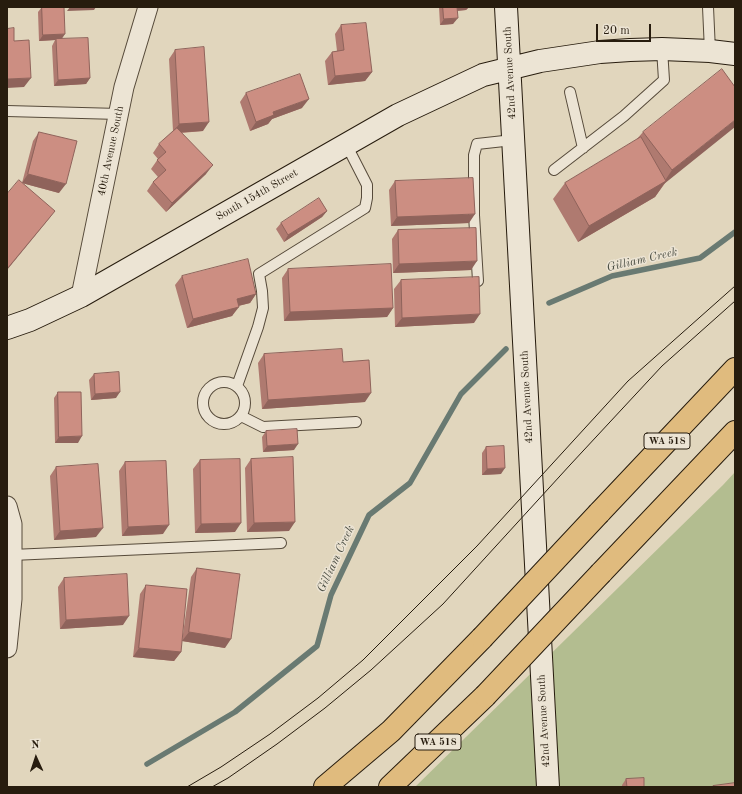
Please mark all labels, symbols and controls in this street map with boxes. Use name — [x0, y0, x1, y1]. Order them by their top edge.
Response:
scale bar — [598, 16, 653, 42]
text: 20 m — [603, 25, 630, 37]
street label: 42nd Avenue South — [501, 26, 519, 120]
street label: 40th Avenue South — [95, 105, 127, 197]
street label: South 154th Street — [214, 166, 300, 224]
water label: Gilliam Creek — [605, 245, 679, 275]
street label: 42nd Avenue South — [518, 350, 536, 444]
road number: WA 518 — [644, 433, 690, 449]
water label: Gilliam Creek — [314, 523, 358, 595]
street label: 42nd Avenue South — [535, 674, 553, 768]
road number: WA 518 — [415, 734, 461, 750]
north arrow — [16, 738, 56, 778]
text: N — [31, 740, 40, 751]

